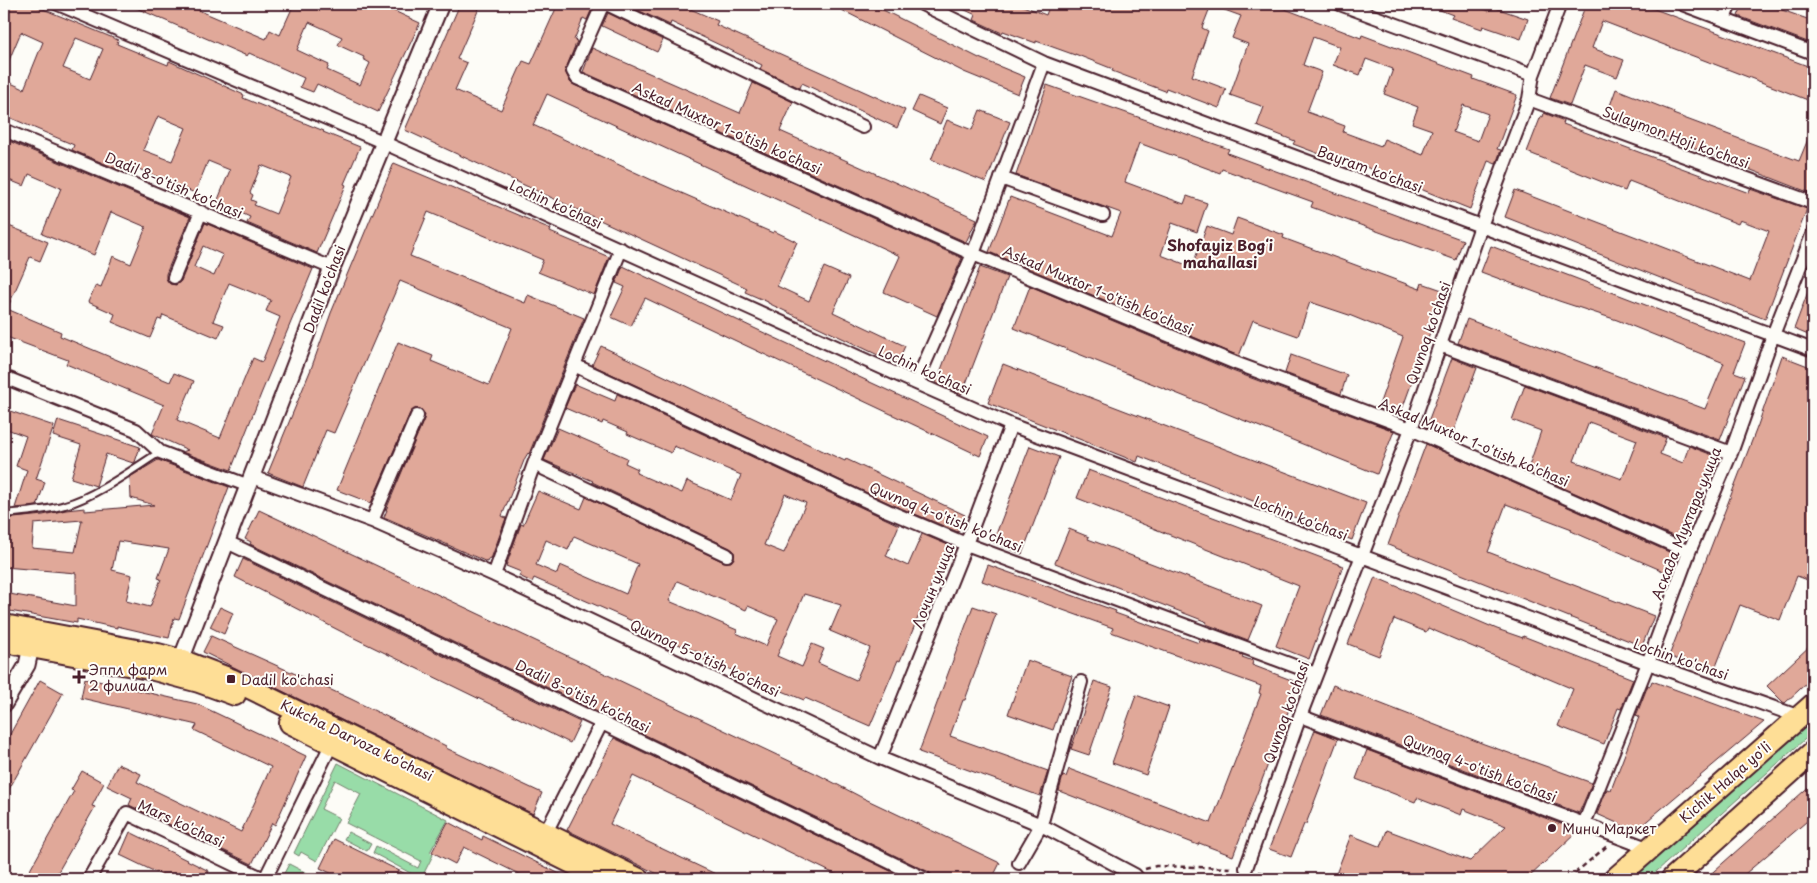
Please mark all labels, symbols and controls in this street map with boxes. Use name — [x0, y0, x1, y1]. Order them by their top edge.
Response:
street label: Askad Muxtor 1-o'tish ko'chasi — [629, 77, 825, 179]
street label: Sulaymon Hoji ko'chasi — [1599, 101, 1753, 173]
street label: Bayram ko'chasi — [1314, 140, 1426, 198]
street label: Dadil 8-o'tish ko'chasi — [102, 146, 246, 224]
street label: Lochin ko'chasi — [506, 174, 606, 234]
district label: Shofayiz Bogʻi mahallasi — [1167, 233, 1273, 273]
street label: Askad Muxtor 1-o'tish ko'chasi — [999, 240, 1197, 340]
street label: Dadil ko'chasi — [298, 242, 350, 336]
street label: Quvnoq ko'chasi — [1400, 279, 1456, 387]
street label: Lochin ko'chasi — [875, 340, 975, 400]
street label: Askad Muxtor 1-o'tish ko'chasi — [1375, 392, 1573, 492]
street label: Аскада Мухтара улица — [1646, 443, 1726, 603]
street label: Quvnoq 4-o'tish ko'chasi — [866, 477, 1026, 557]
street label: Lochin ko'chasi — [1251, 490, 1351, 546]
street label: Лочин улица — [907, 540, 960, 631]
street label: Quvnoq 5-o'tish ko'chasi — [627, 614, 783, 702]
street label: Lochin ko'chasi — [1631, 633, 1731, 685]
street label: Dadil 8-o'tish ko'chasi — [512, 654, 654, 738]
street label: Quvnoq ko'chasi — [1258, 658, 1314, 766]
place label: Эппл фарм 2 филиал — [89, 659, 167, 696]
place label: Dadil ko'chasi — [241, 669, 334, 690]
marker: Эппл фарм 2 филиал — [73, 671, 85, 683]
marker: Dadil ko'chasi — [225, 673, 237, 685]
street label: Kukcha Darvoza ko'chasi — [277, 694, 437, 786]
street label: Quvnoq 4-o'tish ko'chasi — [1400, 729, 1560, 807]
street label: Kichik Halqa yo'li — [1675, 736, 1775, 828]
street label: Mars ko'chasi — [135, 794, 227, 852]
place label: Мини Маркет — [1562, 818, 1657, 839]
marker: Мини Маркет — [1546, 822, 1558, 834]

